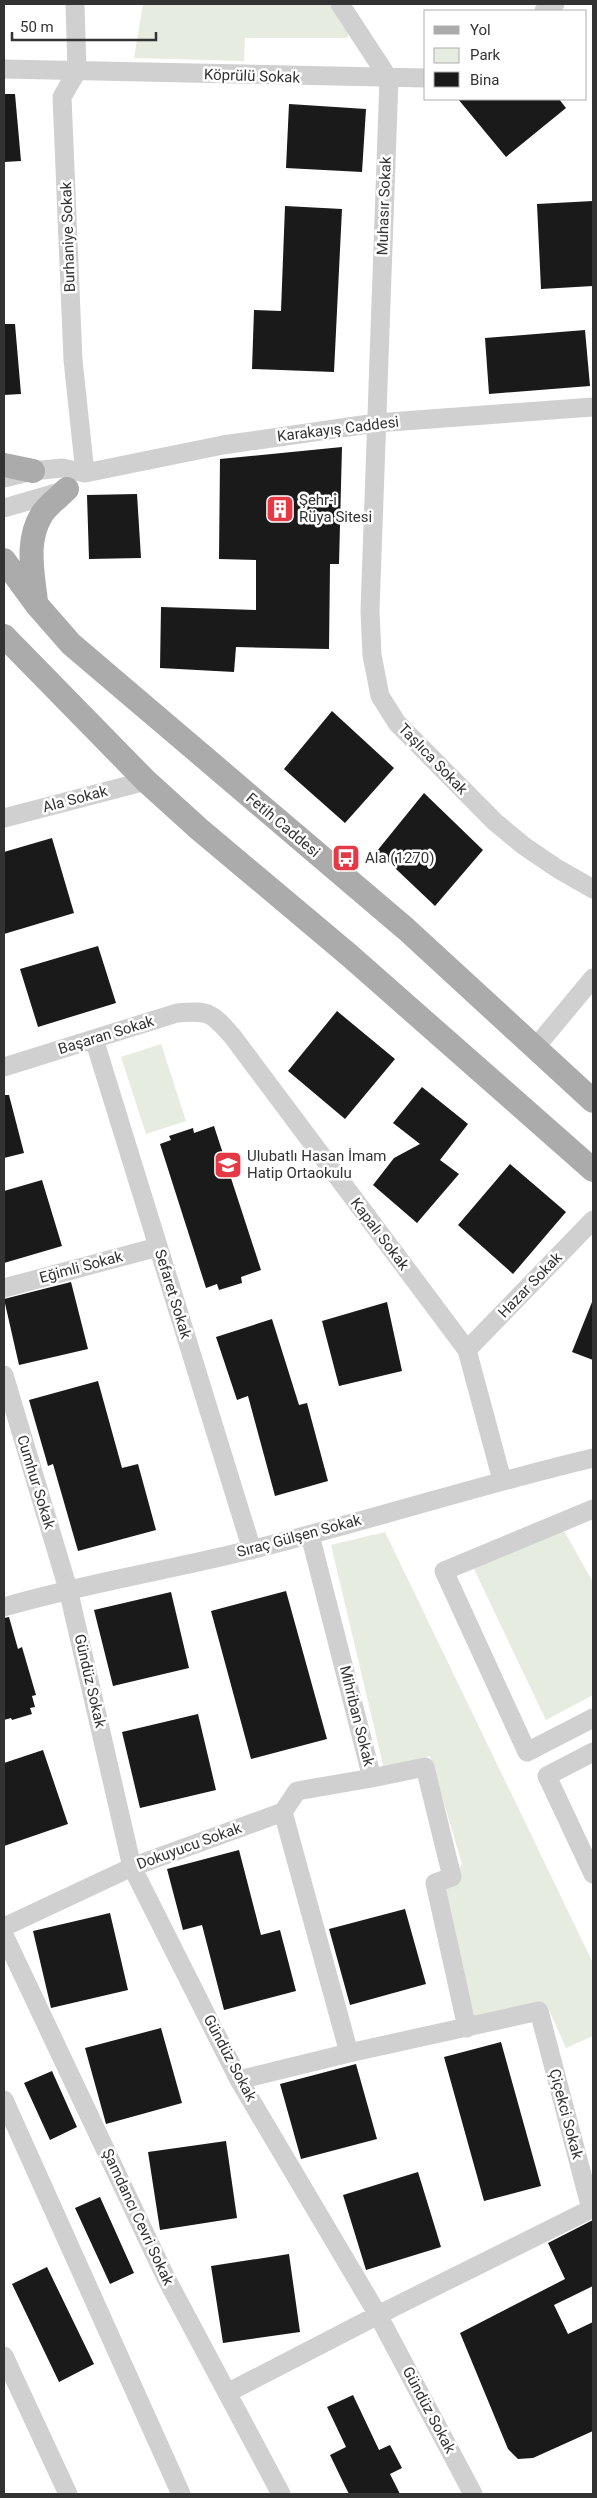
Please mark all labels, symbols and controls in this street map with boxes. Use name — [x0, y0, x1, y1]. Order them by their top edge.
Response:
scale bar — [12, 10, 156, 42]
legend — [424, 10, 587, 100]
text: 50 m — [20, 18, 54, 36]
text: Yol — [470, 21, 491, 39]
text: Park — [470, 46, 501, 64]
street label: Köprülü Sokak — [204, 65, 301, 87]
text: Bina — [470, 71, 499, 89]
street label: Muhasır Sokak — [373, 156, 395, 256]
street label: Burhaniye Sokak — [57, 181, 79, 293]
street label: Karakayış Caddesi — [276, 413, 400, 445]
place label: Şehr-i Rüya Sitesi — [299, 491, 372, 526]
building icon: Şehr-i Rüya Sitesi — [265, 494, 295, 524]
street label: Taşlıca Sokak — [395, 720, 472, 799]
street label: Ala Sokak — [41, 782, 110, 816]
street label: Fetih Caddesi — [242, 789, 324, 861]
bus stop icon: Ala (1270) — [331, 843, 361, 873]
place label: Ala (1270) — [365, 849, 434, 867]
street label: Başaran Sokak — [56, 1012, 156, 1058]
place label: Ulubatlı Hasan İmam Hatip Ortaokulu — [247, 1147, 387, 1182]
school or university icon: Ulubatlı Hasan İmam Hatip Ortaokulu — [213, 1150, 243, 1180]
street label: Kapalı Sokak — [347, 1194, 413, 1274]
street label: Eğimli Sokak — [37, 1247, 125, 1287]
street label: Sefaret Sokak — [151, 1247, 195, 1341]
street label: Hazar Sokak — [494, 1248, 566, 1321]
street label: Cumhur Sokak — [13, 1433, 59, 1532]
street label: Sıraç Gülşen Sokak — [235, 1511, 363, 1561]
street label: Gündüz Sokak — [70, 1632, 110, 1730]
street label: Mihriban Sokak — [336, 1664, 378, 1769]
street label: Dokuyucu Sokak — [134, 1819, 244, 1873]
street label: Gündüz Sokak — [200, 2012, 261, 2105]
street label: Çiçekci Sokak — [545, 2067, 587, 2161]
street label: Şamdancı Cevri Sokak — [98, 2146, 178, 2288]
street label: Gündüz Sokak — [399, 2364, 460, 2457]

